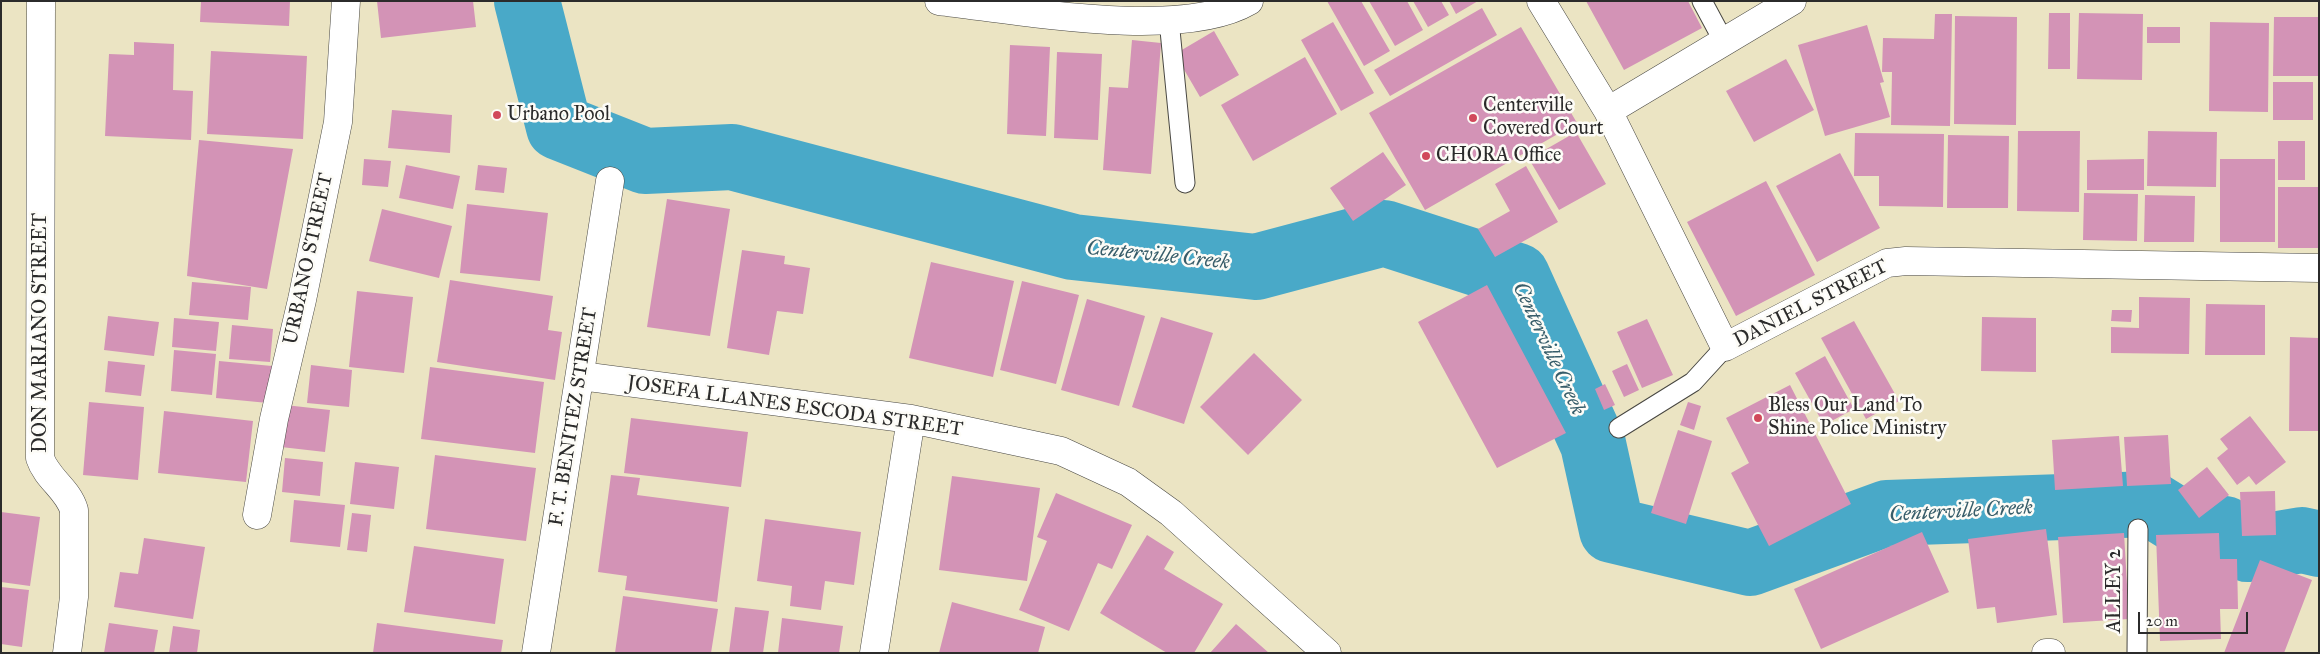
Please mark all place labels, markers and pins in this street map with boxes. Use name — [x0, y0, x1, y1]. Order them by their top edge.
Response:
place label: Centerville Covered Court — [1483, 94, 1604, 141]
place label: Urbano Pool — [507, 103, 610, 127]
marker: Urbano Pool — [491, 109, 503, 121]
marker: Centerville Covered Court — [1467, 112, 1479, 124]
place label: CHORA Office — [1436, 144, 1561, 168]
marker: CHORA Office — [1420, 150, 1432, 162]
place label: Bless Our Land To Shine Police Ministry — [1768, 394, 1946, 441]
marker: Bless Our Land To Shine Police Ministry — [1752, 412, 1764, 424]

